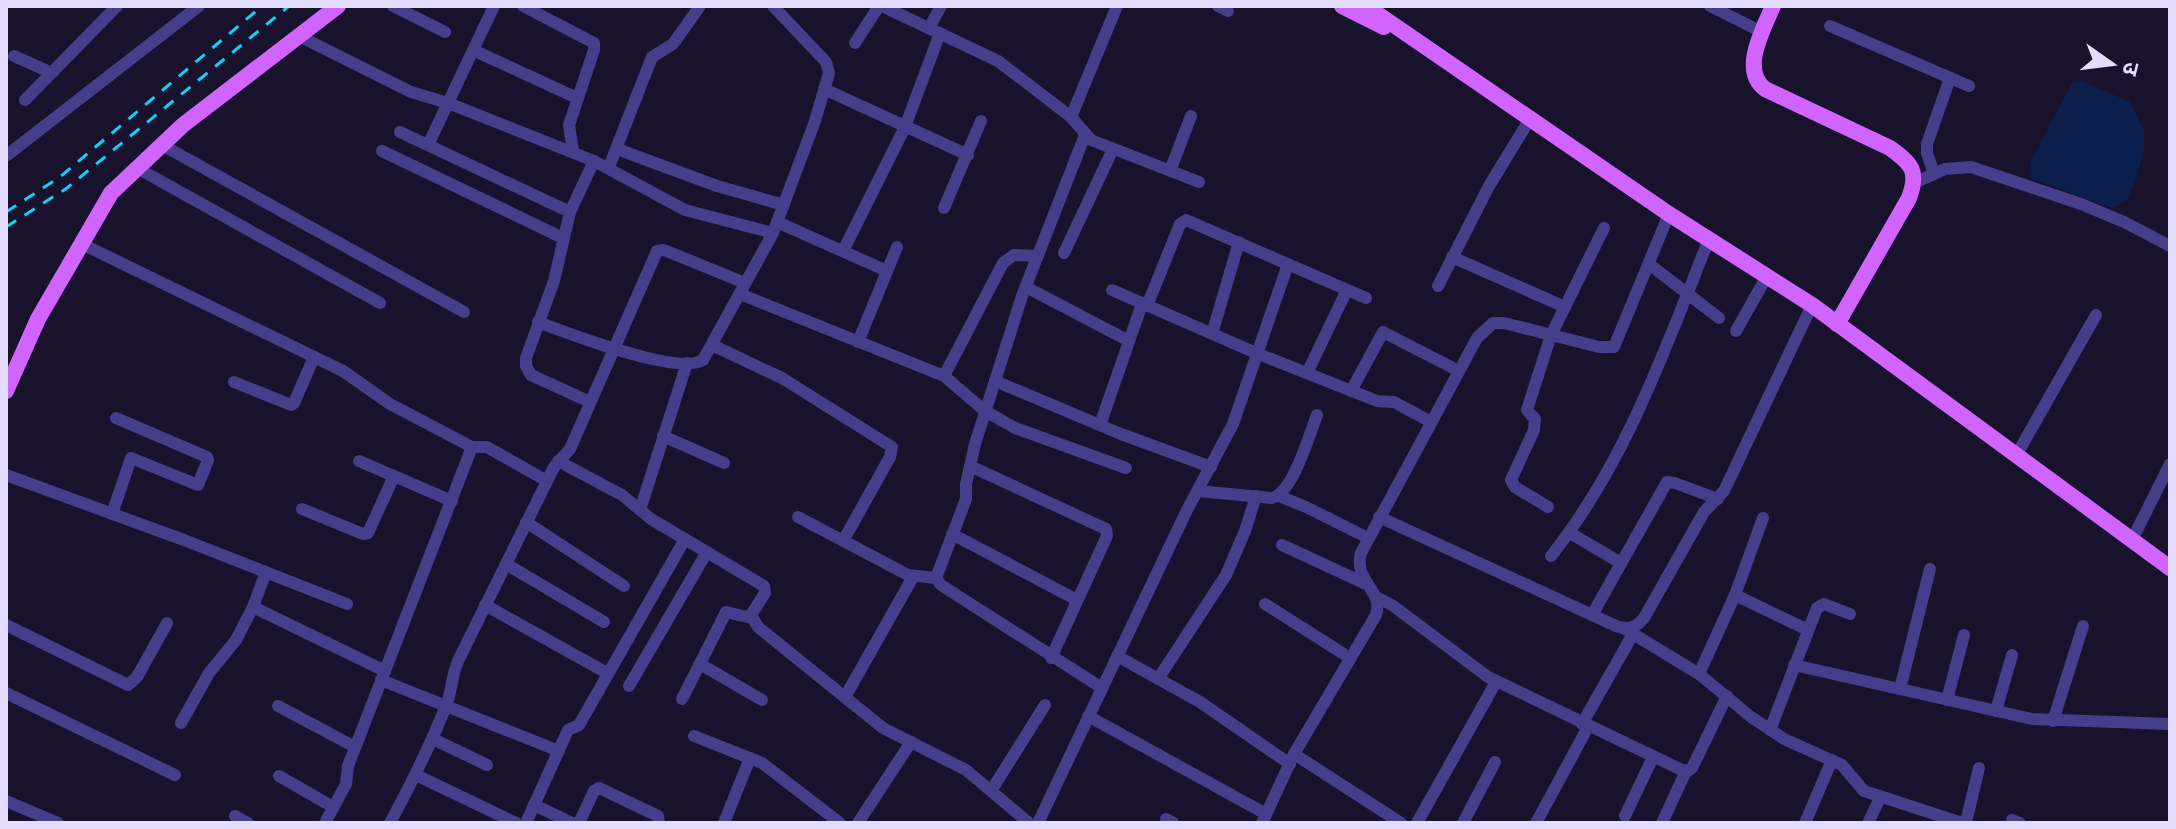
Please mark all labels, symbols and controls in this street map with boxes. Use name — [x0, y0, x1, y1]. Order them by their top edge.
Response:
north arrow — [2072, 24, 2152, 104]
text: उ — [2116, 59, 2146, 79]

